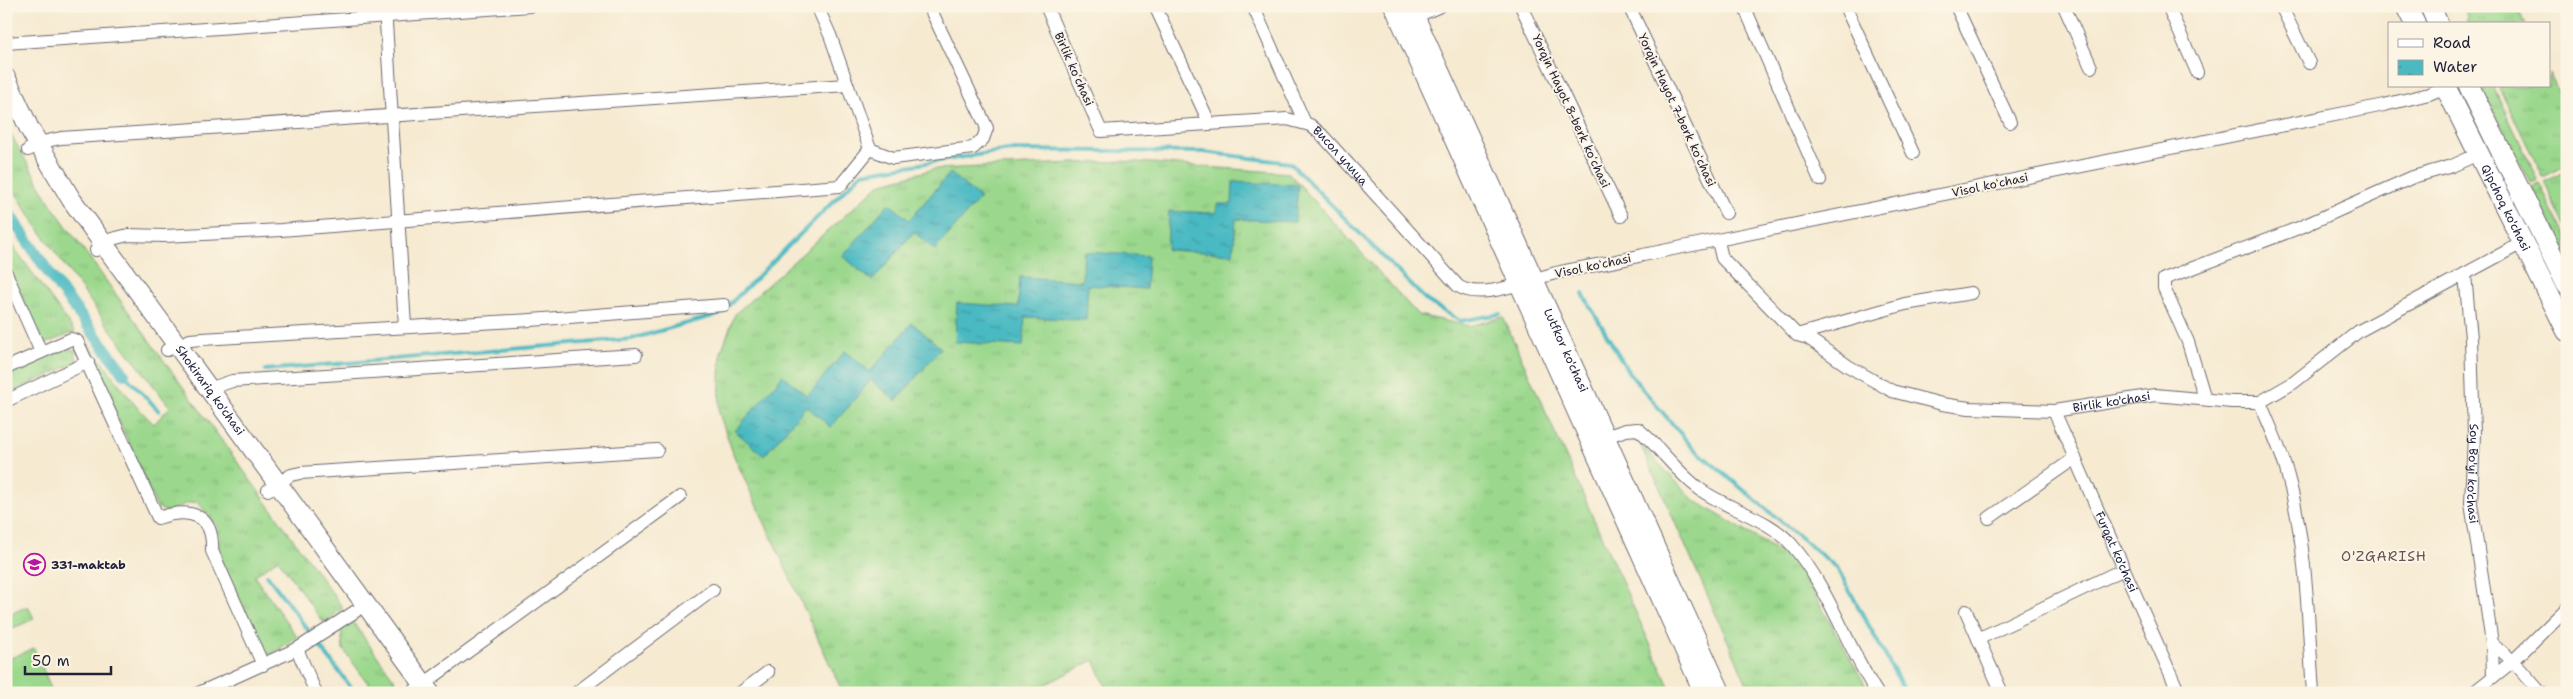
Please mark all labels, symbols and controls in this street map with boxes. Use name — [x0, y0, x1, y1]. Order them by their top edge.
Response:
legend — [2388, 22, 2550, 88]
street label: Birlik koʻchasi — [1051, 30, 1097, 108]
street label: Yorqin Hayot 7-berk koʻchasi — [1634, 31, 1720, 189]
street label: Yorqin Hayot 8-berk koʻchasi — [1528, 32, 1614, 190]
text: Road — [2433, 33, 2471, 53]
text: Water — [2433, 57, 2477, 77]
street label: Висол улица — [1309, 123, 1372, 189]
street label: Qipchoq ko'chasi — [2477, 162, 2534, 254]
street label: Visol koʻchasi — [1950, 169, 2030, 201]
street label: Visol koʻchasi — [1553, 250, 1633, 282]
street label: Lutfkor ko'chasi — [1540, 306, 1592, 395]
street label: Shokirariq ko'chasi — [172, 342, 248, 439]
street label: Birlik ko'chasi — [2072, 388, 2151, 416]
street label: Soy Bo'yi ko'chasi — [2463, 423, 2482, 525]
street label: Furqat ko'chasi — [2092, 509, 2141, 595]
district label: O'ZGARISH — [2341, 547, 2427, 565]
school or university icon: 331-maktab — [23, 553, 47, 577]
place label: 331-maktab — [51, 557, 126, 573]
scale bar — [25, 644, 111, 676]
text: 50 m — [32, 651, 70, 671]

